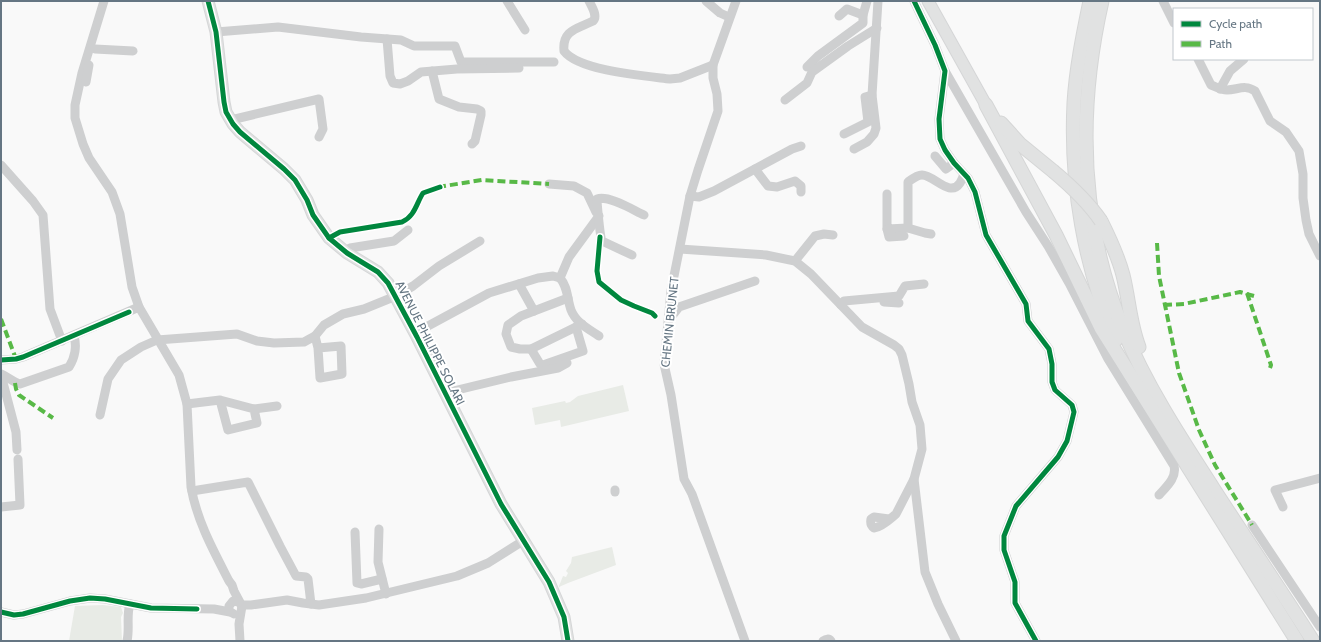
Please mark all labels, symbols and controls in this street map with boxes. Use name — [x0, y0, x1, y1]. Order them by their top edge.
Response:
legend — [1173, 8, 1313, 60]
text: Cycle path — [1209, 16, 1262, 31]
text: Path — [1209, 36, 1232, 51]
street label: CHEMIN BRUNET — [657, 275, 682, 368]
street label: AVENUE PHILIPPE SOLARI — [392, 278, 468, 408]

